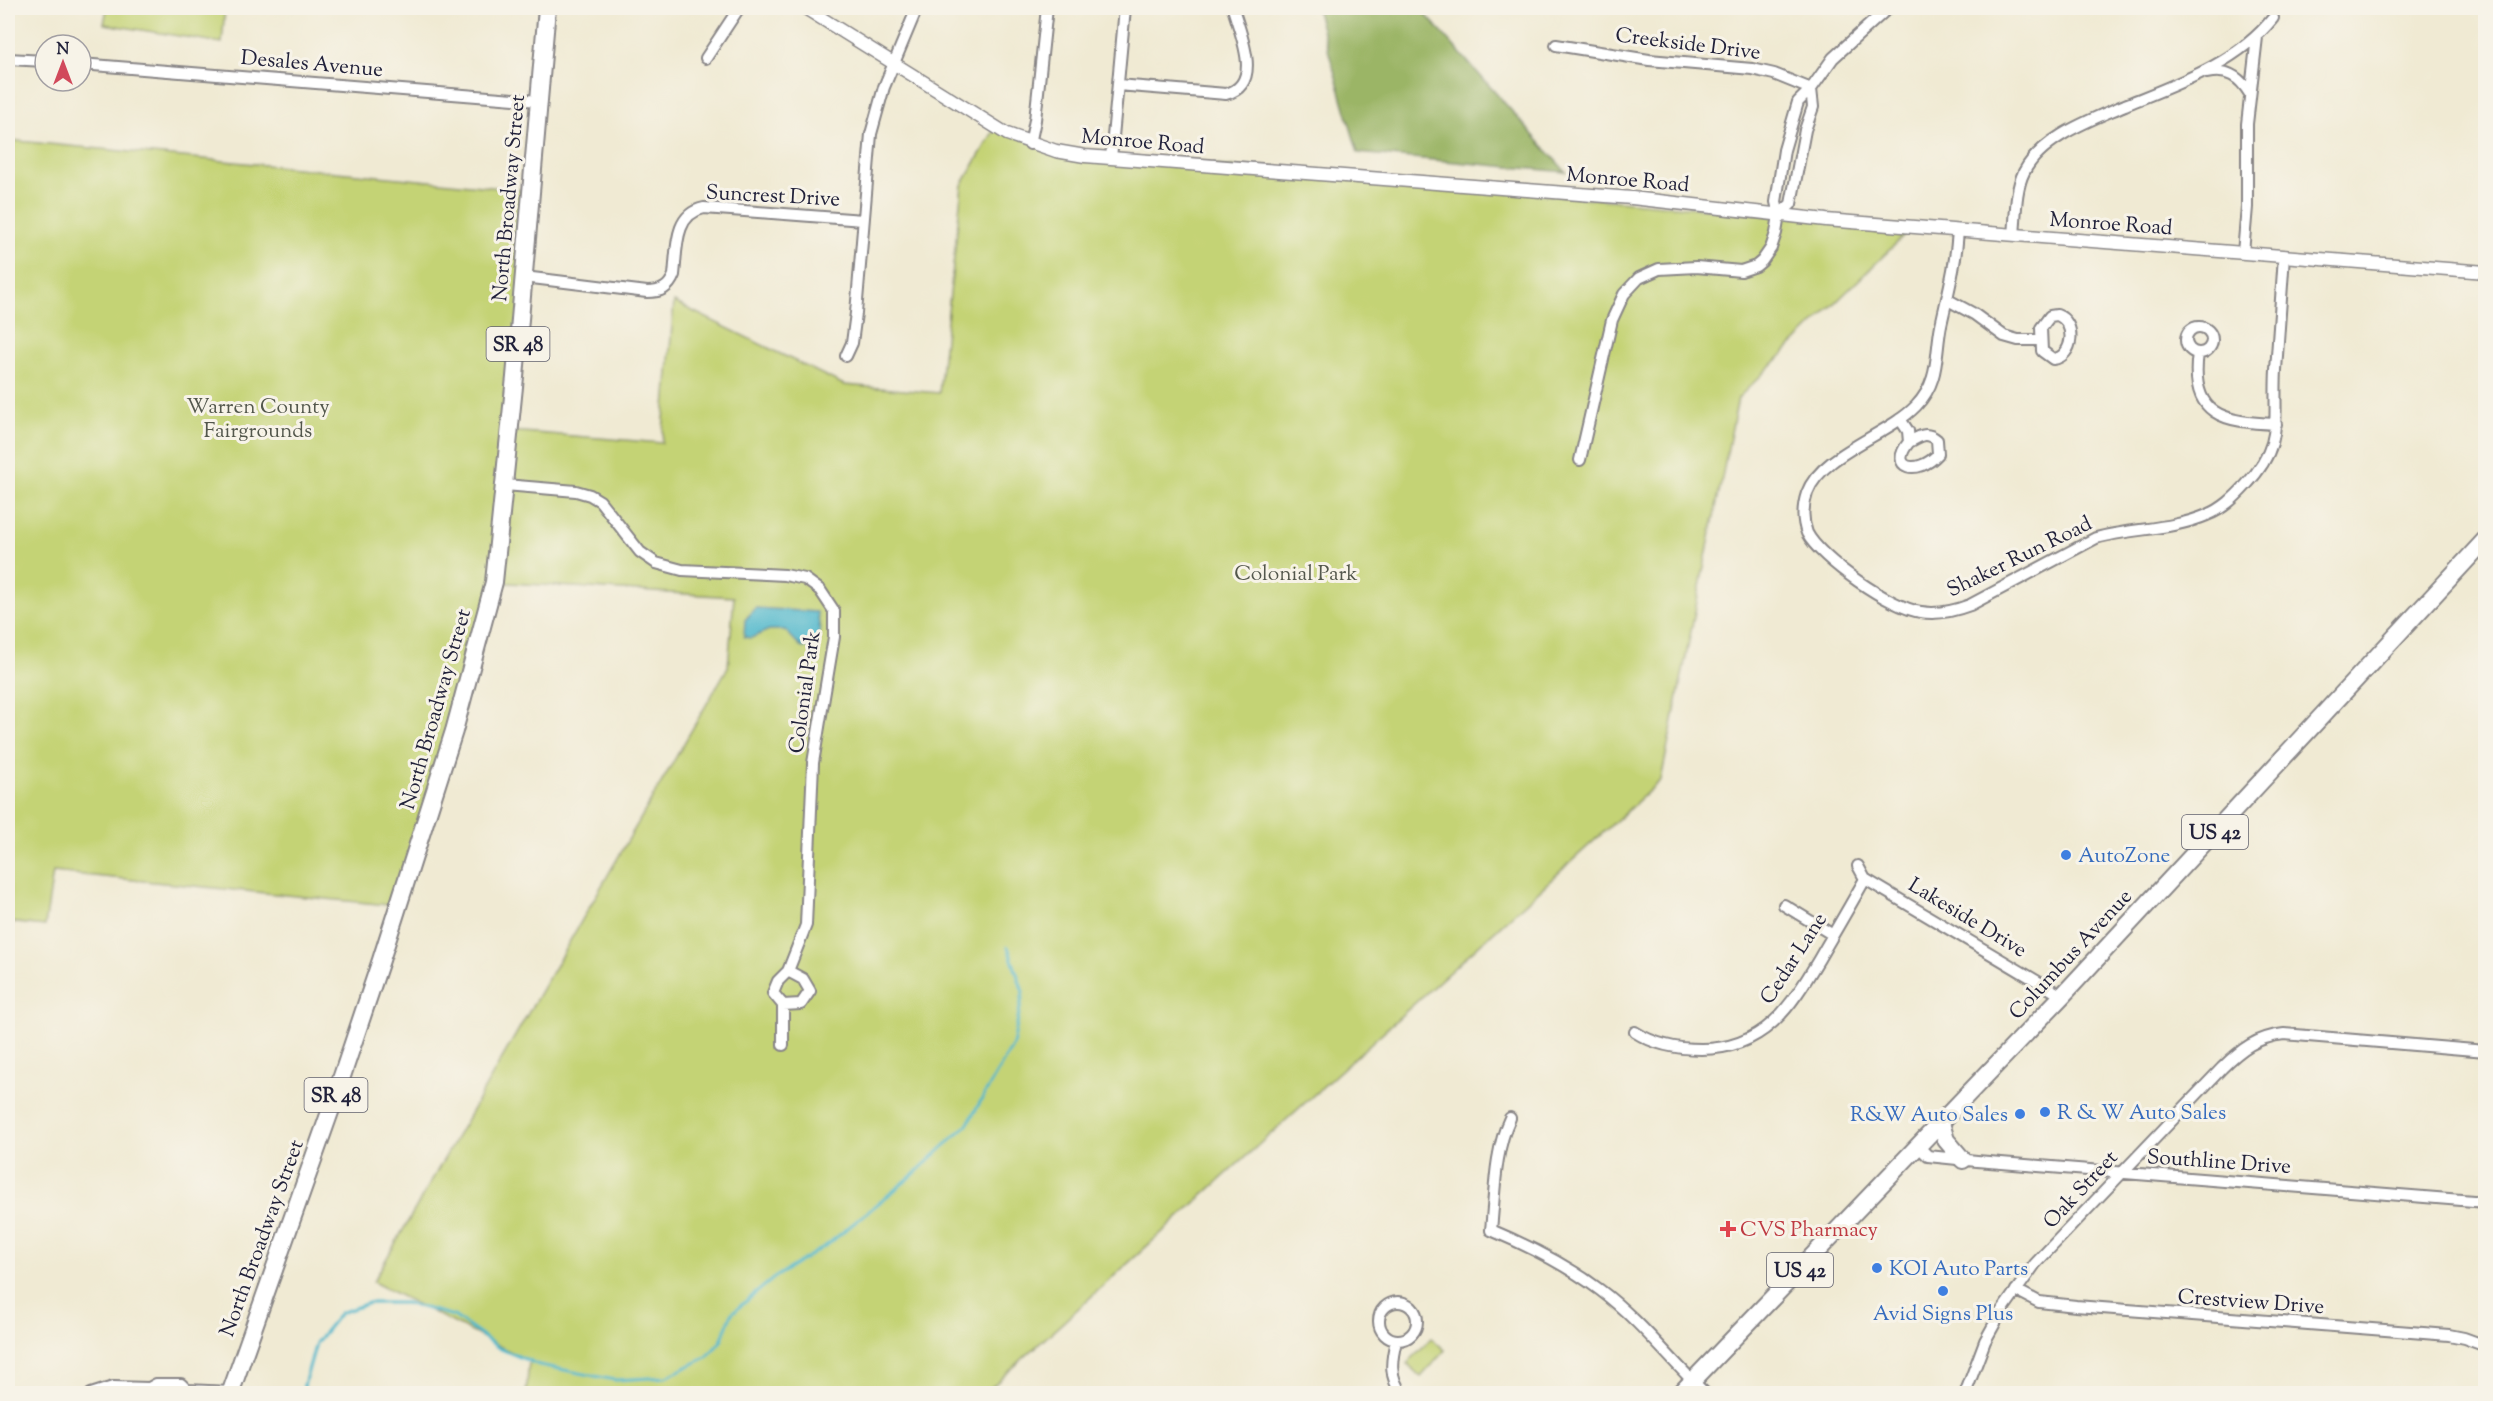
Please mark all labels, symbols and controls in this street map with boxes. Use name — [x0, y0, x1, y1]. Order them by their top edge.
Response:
street label: Creekside Drive — [1613, 21, 1762, 69]
north arrow — [33, 33, 93, 93]
text: N — [57, 39, 70, 62]
street label: Desales Avenue — [239, 44, 384, 86]
street label: North Broadway Street — [486, 93, 534, 303]
street label: Monroe Road — [1080, 123, 1206, 163]
street label: Monroe Road — [1565, 161, 1691, 201]
street label: Suncrest Drive — [705, 179, 841, 215]
street label: Monroe Road — [2048, 206, 2174, 244]
road number: SR 48 — [486, 327, 550, 361]
park label: Warren County Fairgrounds — [186, 393, 330, 447]
street label: Shaker Run Road — [1942, 510, 2098, 606]
park label: Colonial Park — [1234, 560, 1358, 590]
street label: North Broadway Street — [394, 606, 480, 814]
street label: Colonial Park — [783, 629, 829, 755]
road number: US 42 — [2182, 815, 2248, 849]
place label: AutoZone — [2078, 842, 2170, 872]
marker: AutoZone — [2059, 848, 2073, 862]
street label: Lakeside Drive — [1902, 871, 2032, 966]
street label: Columbus Avenue — [2003, 883, 2140, 1027]
street label: Cedar Lane — [1754, 907, 1836, 1011]
road number: SR 48 — [304, 1078, 368, 1112]
place label: R & W Auto Sales — [2057, 1099, 2226, 1129]
place label: R&W Auto Sales — [1850, 1101, 2008, 1131]
marker: R & W Auto Sales — [2038, 1105, 2052, 1119]
marker: R&W Auto Sales — [2013, 1107, 2027, 1121]
street label: North Broadway Street — [213, 1136, 312, 1341]
street label: Southline Drive — [2146, 1143, 2292, 1183]
street label: Oak Street — [2037, 1144, 2126, 1236]
place label: CVS Pharmacy — [1740, 1216, 1878, 1246]
marker: CVS Pharmacy — [1721, 1222, 1735, 1236]
road number: US 42 — [1767, 1253, 1833, 1287]
place label: KOI Auto Parts — [1889, 1255, 2028, 1285]
marker: KOI Auto Parts — [1870, 1261, 1884, 1275]
street label: Crestview Drive — [2177, 1283, 2325, 1323]
marker: Avid Signs Plus — [1936, 1284, 1950, 1298]
place label: Avid Signs Plus — [1873, 1300, 2013, 1330]

